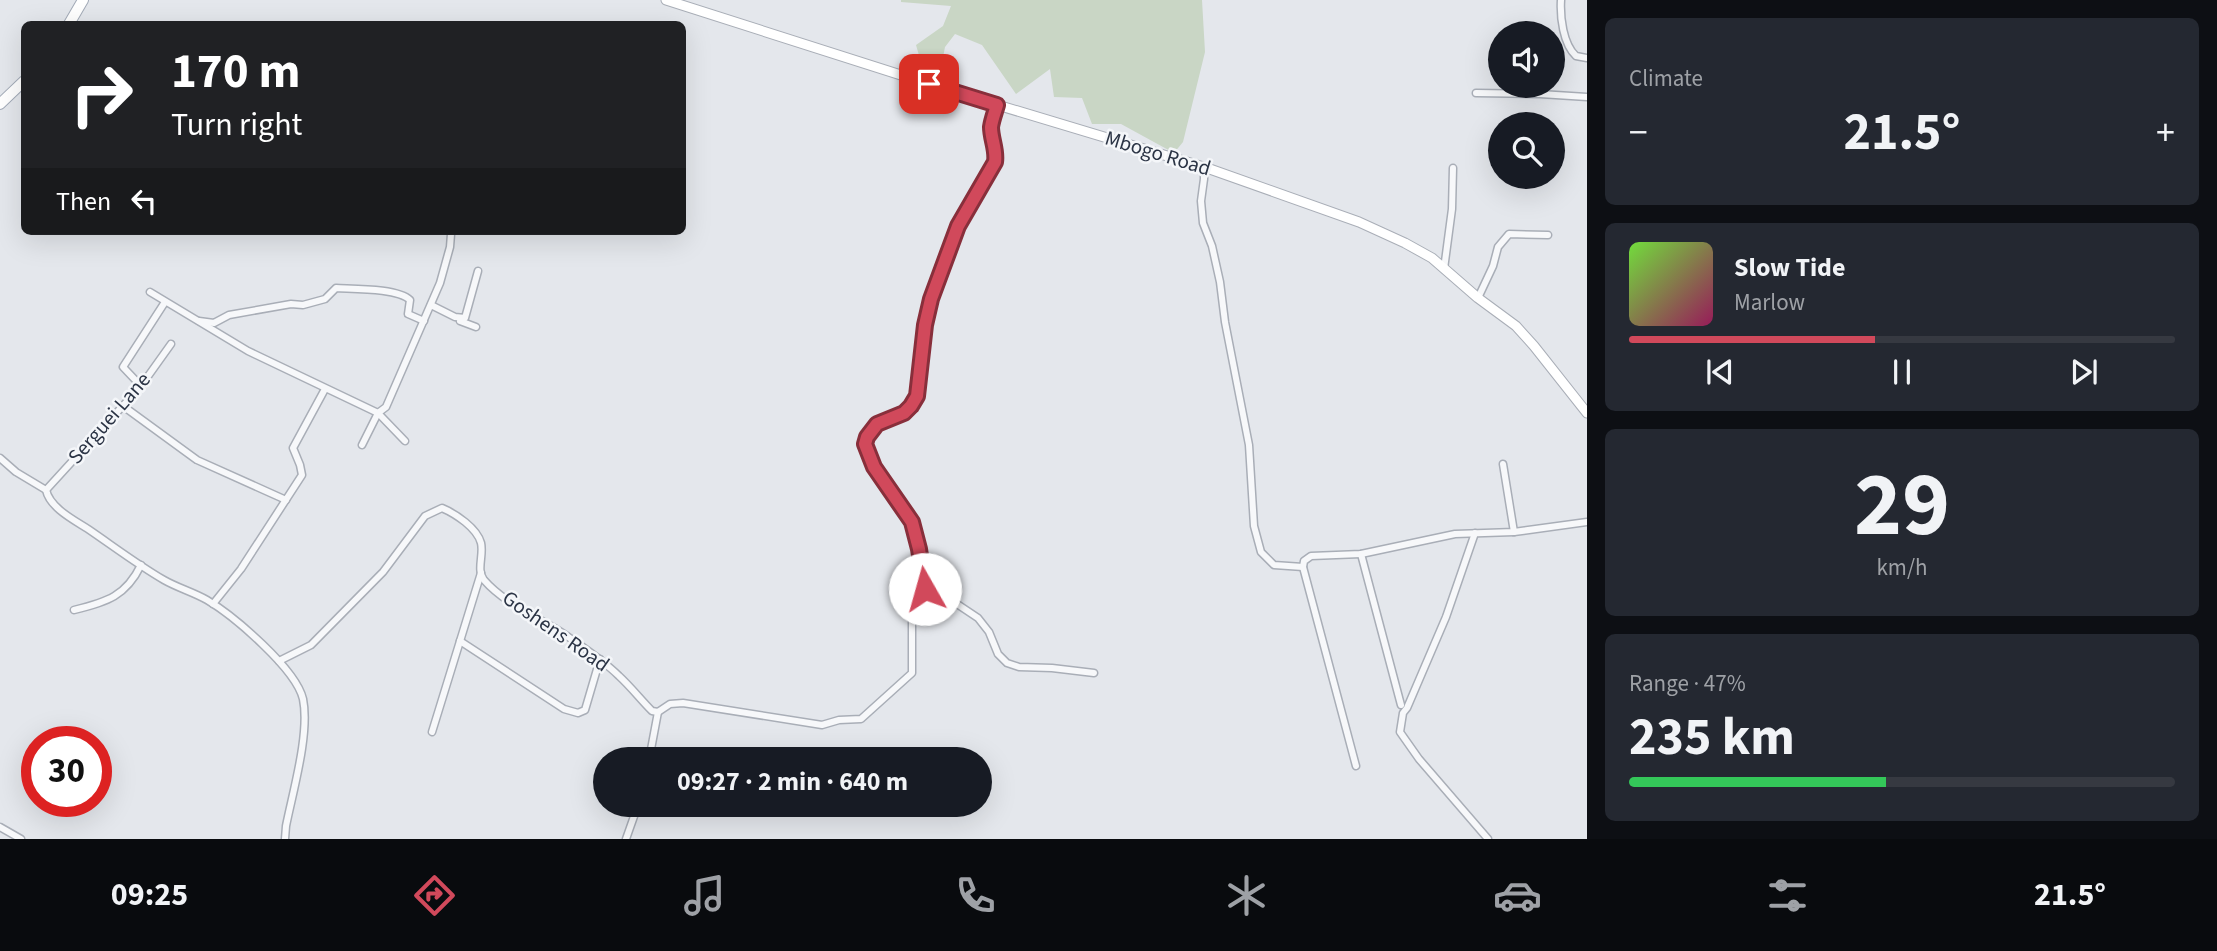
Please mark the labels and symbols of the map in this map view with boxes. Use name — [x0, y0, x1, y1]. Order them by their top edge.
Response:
pin — [899, 54, 959, 114]
street label: Mbogo Road — [1101, 123, 1215, 183]
street label: Serguei Lane — [61, 365, 157, 471]
position arrow — [888, 552, 962, 626]
street label: Goshens Road — [496, 583, 616, 679]
speed limit sign: 30 — [21, 726, 112, 817]

